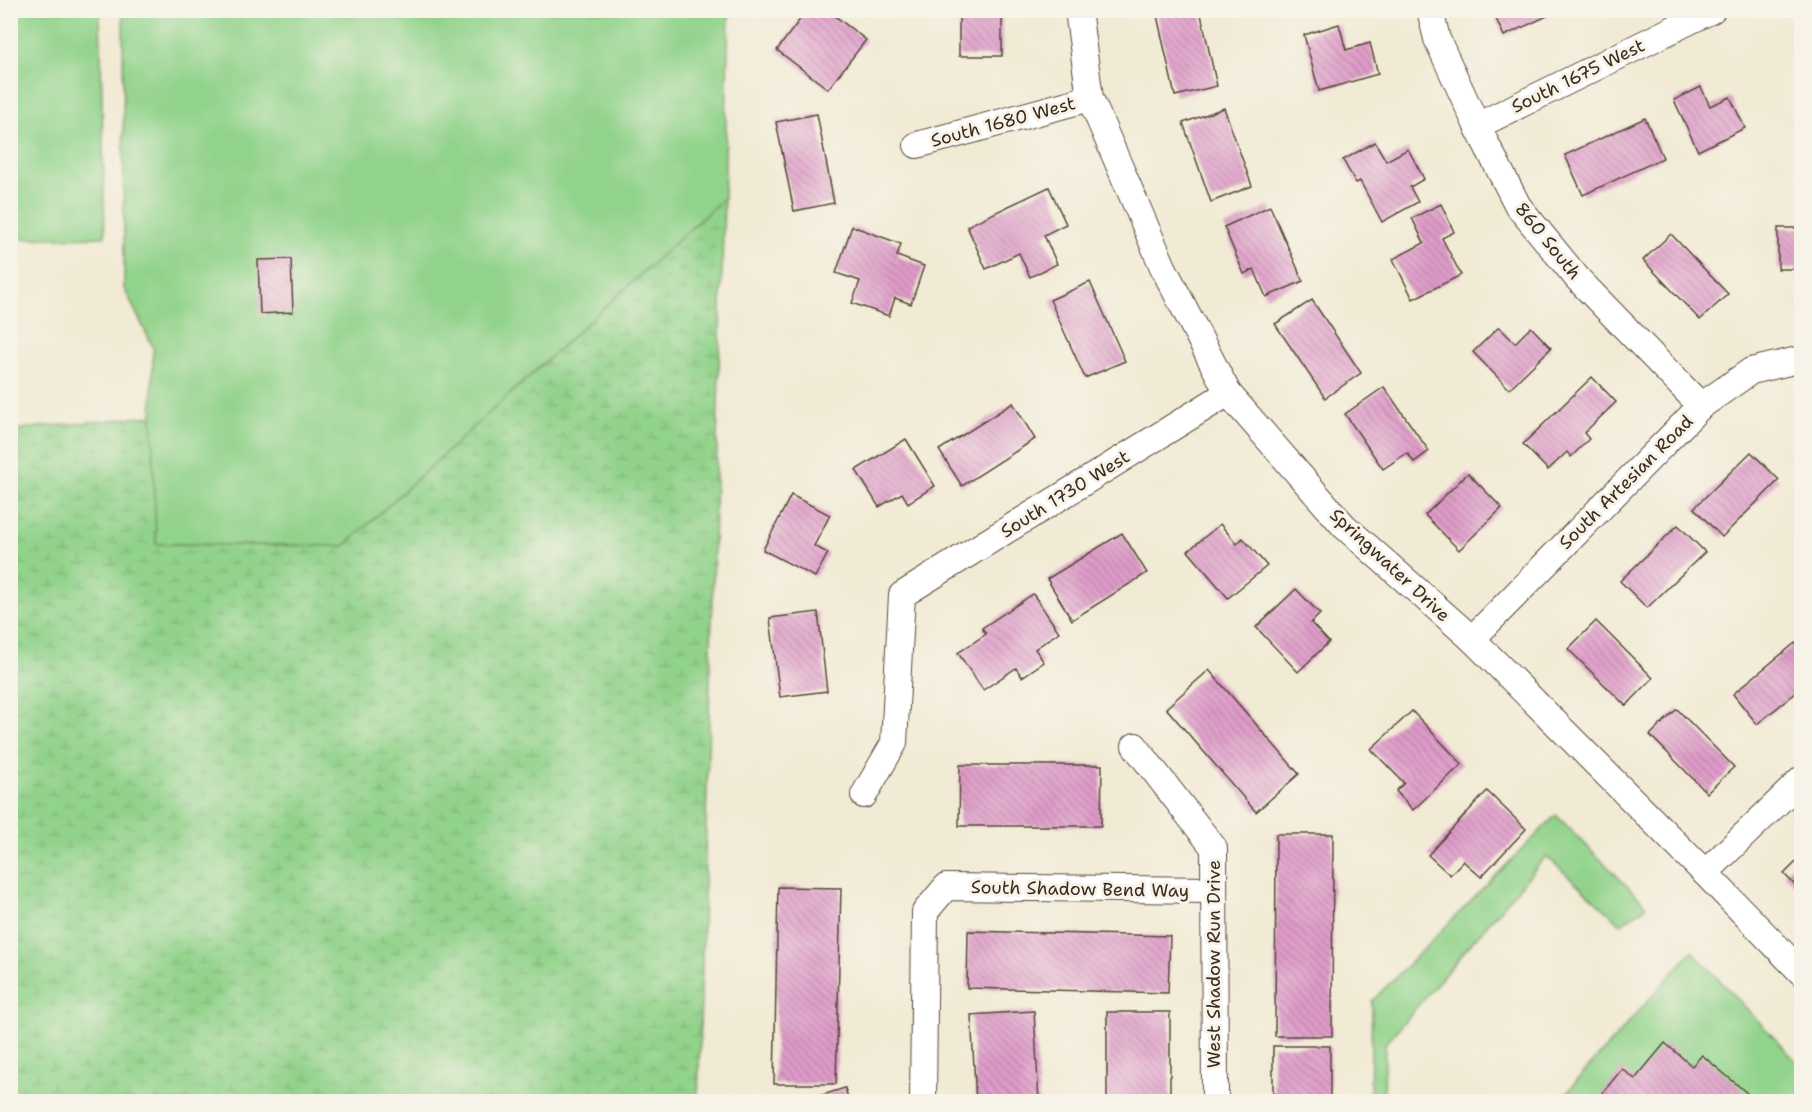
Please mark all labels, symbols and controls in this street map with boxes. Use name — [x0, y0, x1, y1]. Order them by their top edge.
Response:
street label: South 1675 West — [1507, 33, 1649, 119]
street label: South 1680 West — [928, 91, 1078, 153]
street label: 860 South — [1509, 197, 1587, 285]
street label: South Artesian Road — [1554, 410, 1698, 554]
street label: South 1730 West — [996, 445, 1134, 543]
street label: Springwater Drive — [1325, 503, 1455, 627]
street label: West Shadow Run Drive — [1202, 860, 1226, 1068]
street label: South Shadow Bend Way — [971, 875, 1189, 903]

